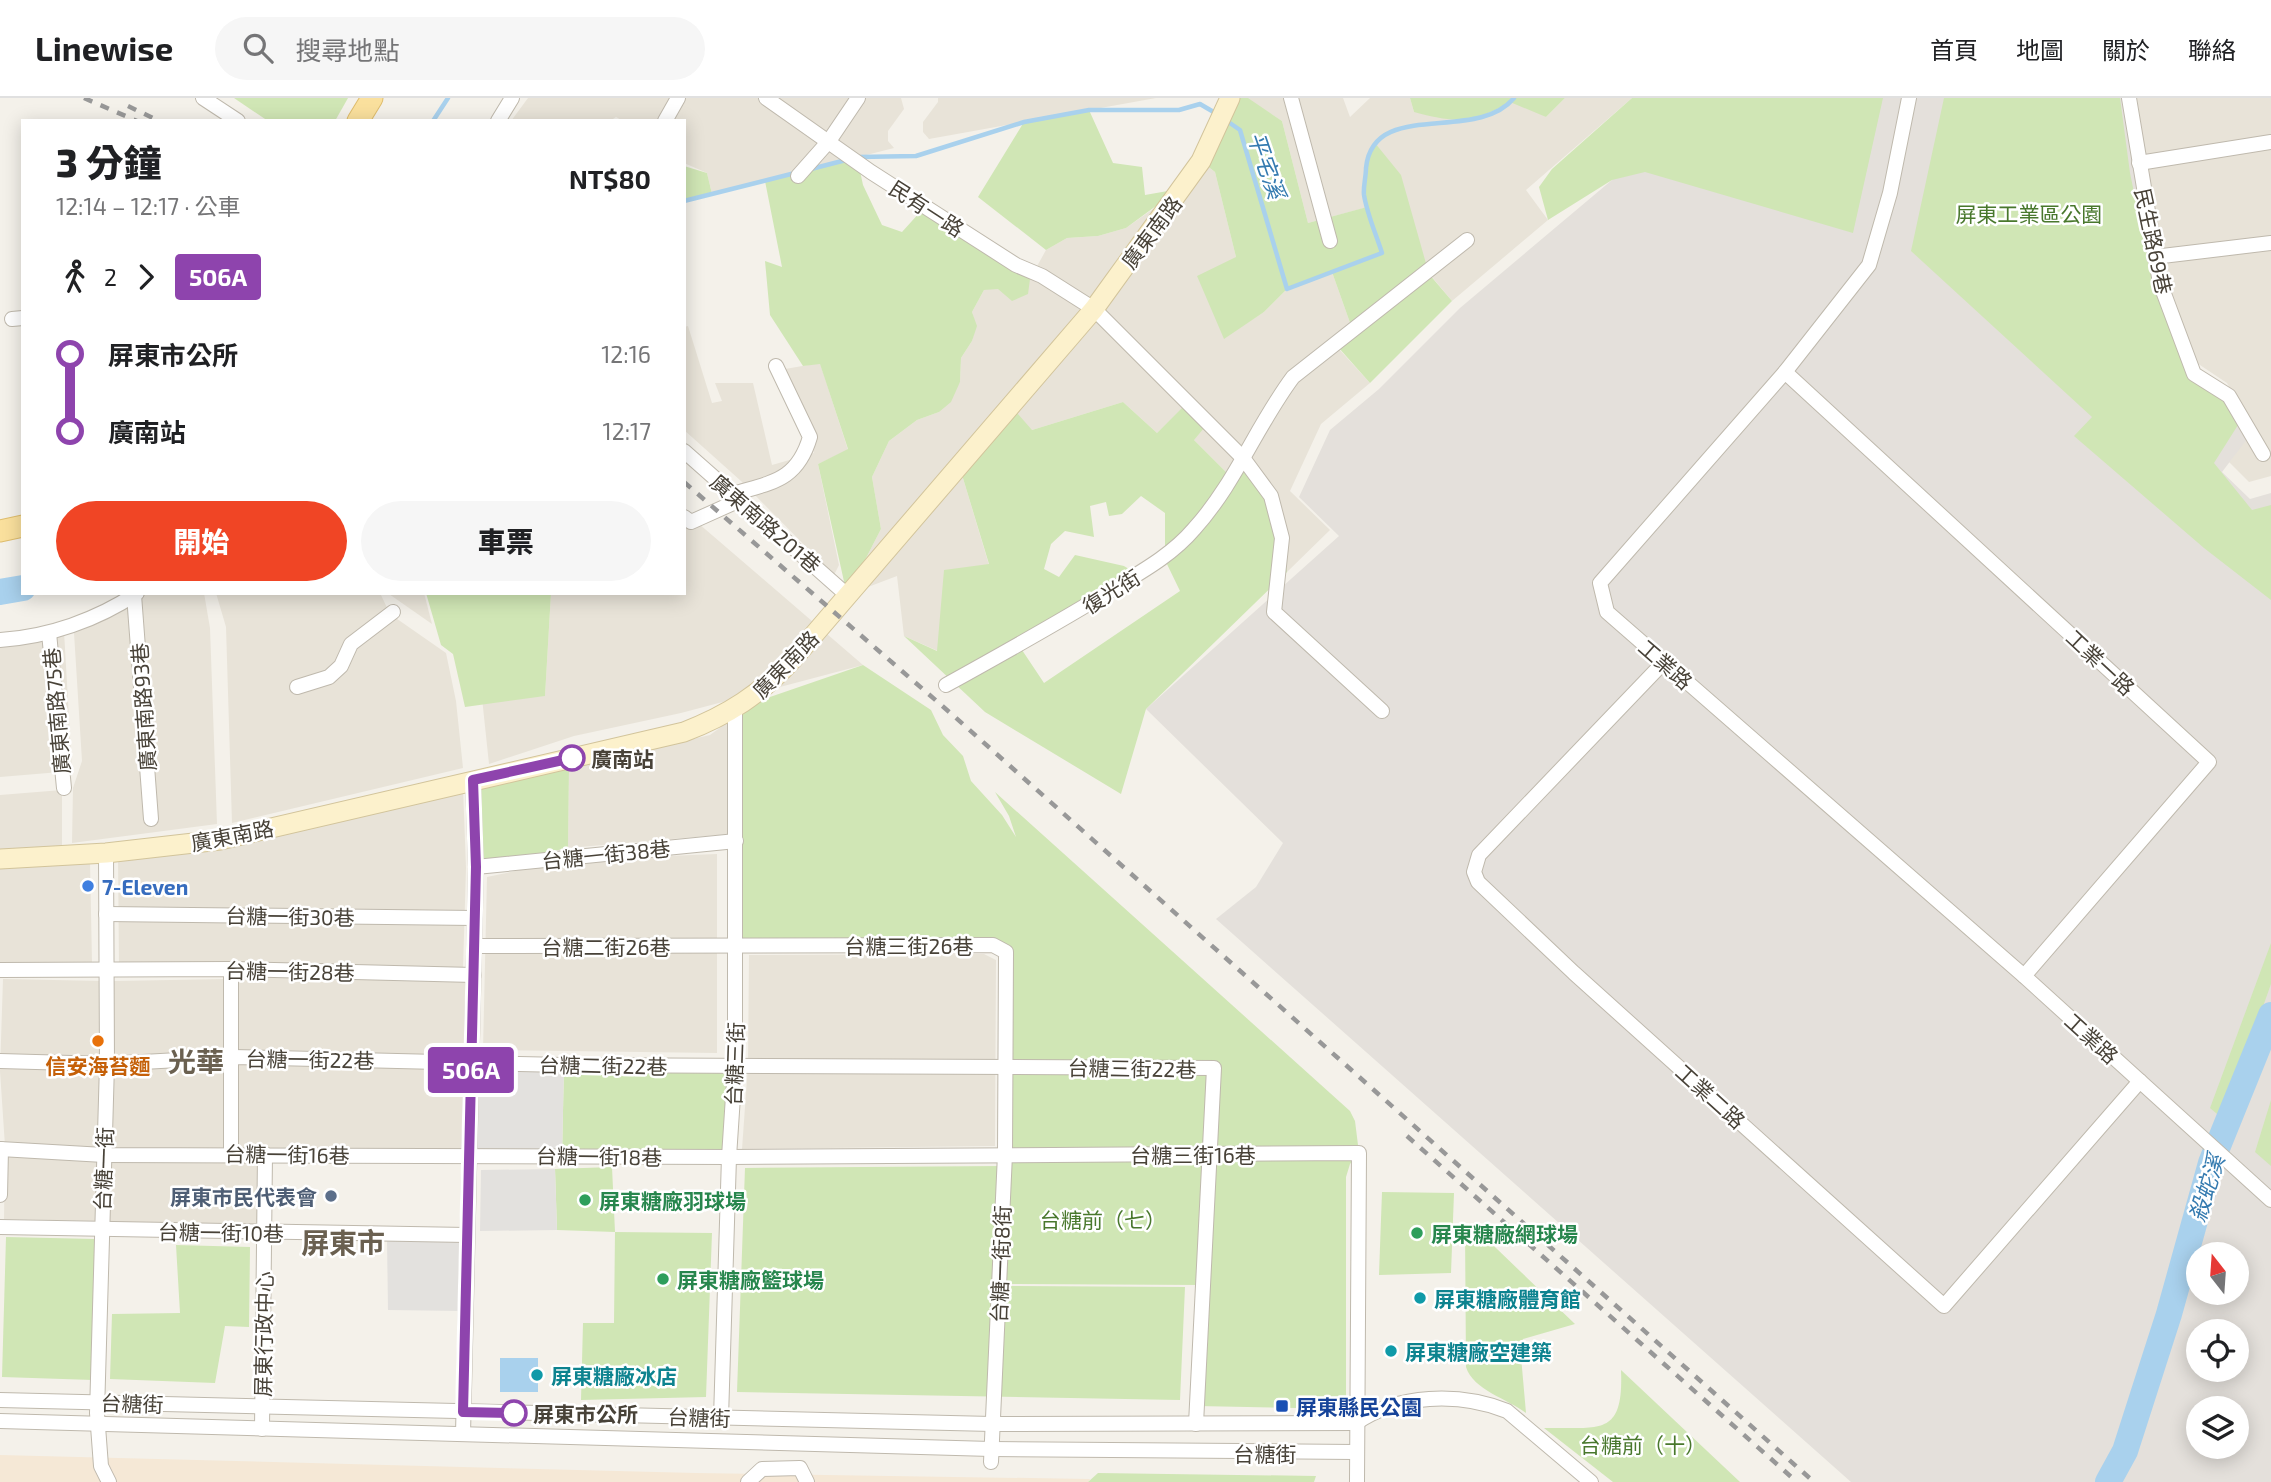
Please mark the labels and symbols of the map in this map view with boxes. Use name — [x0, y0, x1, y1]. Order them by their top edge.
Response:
water label: 平宅溪 — [1243, 128, 1292, 205]
street label: 民有一路 — [885, 175, 969, 241]
street label: 民生路69巷 — [2131, 186, 2177, 296]
street label: 廣東南路 — [1116, 191, 1186, 273]
park label: 屏東工業區公園 — [1956, 201, 2103, 226]
street label: 廣東南路201巷 — [706, 468, 826, 578]
street label: 復光街 — [1078, 564, 1144, 618]
street label: 工業一路 — [2062, 624, 2140, 700]
street label: 廣東南路 — [747, 625, 823, 703]
street label: 工業路 — [1634, 634, 1698, 694]
street label: 廣東南路93巷 — [126, 642, 160, 772]
street label: 廣東南路75巷 — [38, 647, 74, 775]
marker: 廣南站 — [559, 745, 585, 771]
place label: 廣南站 — [591, 746, 654, 771]
street label: 廣東南路 — [188, 815, 276, 855]
street label: 台糖一街38巷 — [540, 835, 672, 873]
place label: 7-Eleven — [102, 874, 188, 899]
marker: 7-Eleven — [80, 878, 96, 894]
street label: 台糖一街30巷 — [225, 902, 355, 930]
street label: 台糖三街26巷 — [845, 933, 973, 958]
street label: 台糖二街26巷 — [542, 934, 670, 959]
street label: 台糖一街28巷 — [225, 957, 355, 985]
street label: 工業路 — [2060, 1008, 2124, 1068]
street label: 台糖三街 — [720, 1022, 748, 1106]
marker: 信安海苔麵 — [90, 1033, 106, 1049]
district label: 光華 — [168, 1044, 224, 1078]
street label: 台糖一街22巷 — [245, 1045, 375, 1073]
line badge: 506A — [422, 1047, 520, 1093]
street label: 台糖二街22巷 — [538, 1051, 668, 1079]
place label: 信安海苔麵 — [46, 1053, 151, 1078]
street label: 台糖三街22巷 — [1067, 1054, 1197, 1082]
street label: 工業二路 — [1671, 1059, 1751, 1133]
street label: 台糖一街 — [89, 1127, 117, 1211]
street label: 台糖一街16巷 — [224, 1140, 350, 1168]
street label: 台糖一街18巷 — [536, 1142, 662, 1170]
street label: 台糖三街16巷 — [1130, 1142, 1256, 1167]
water label: 殺蛇溪 — [2183, 1148, 2230, 1225]
place label: 屏東市民代表會 — [170, 1184, 317, 1209]
marker: 屏東市民代表會 — [323, 1188, 339, 1204]
place label: 屏東糖廠羽球場 — [599, 1188, 746, 1213]
marker: 屏東糖廠羽球場 — [577, 1192, 593, 1208]
street label: 台糖一街8街 — [985, 1205, 1015, 1323]
park label: 台糖前（七） — [1040, 1207, 1166, 1232]
street label: 台糖一街10巷 — [158, 1218, 284, 1246]
place label: 屏東糖廠網球場 — [1431, 1221, 1578, 1246]
district label: 屏東市 — [301, 1225, 385, 1259]
marker: 屏東糖廠網球場 — [1409, 1225, 1425, 1241]
north arrow — [2186, 1242, 2249, 1306]
place label: 屏東糖廠籃球場 — [677, 1267, 824, 1292]
street label: 屏東行政中心 — [249, 1271, 277, 1397]
marker: 屏東糖廠籃球場 — [655, 1271, 671, 1287]
place label: 屏東糖廠體育館 — [1434, 1286, 1581, 1311]
marker: 屏東糖廠體育館 — [1412, 1290, 1428, 1306]
place label: 屏東糖廠空建築 — [1405, 1339, 1552, 1364]
marker: 屏東糖廠空建築 — [1383, 1343, 1399, 1359]
place label: 屏東糖廠冰店 — [551, 1363, 677, 1388]
marker: 屏東糖廠冰店 — [529, 1367, 545, 1383]
street label: 台糖街 — [100, 1389, 164, 1417]
place label: 屏東縣民公園 — [1296, 1394, 1422, 1419]
marker: 屏東縣民公園 — [1274, 1398, 1290, 1414]
marker: 屏東市公所 — [501, 1400, 527, 1426]
place label: 屏東市公所 — [533, 1401, 638, 1426]
street label: 台糖街 — [667, 1403, 731, 1431]
park label: 台糖前（十） — [1580, 1432, 1706, 1457]
street label: 台糖街 — [1234, 1441, 1297, 1466]

